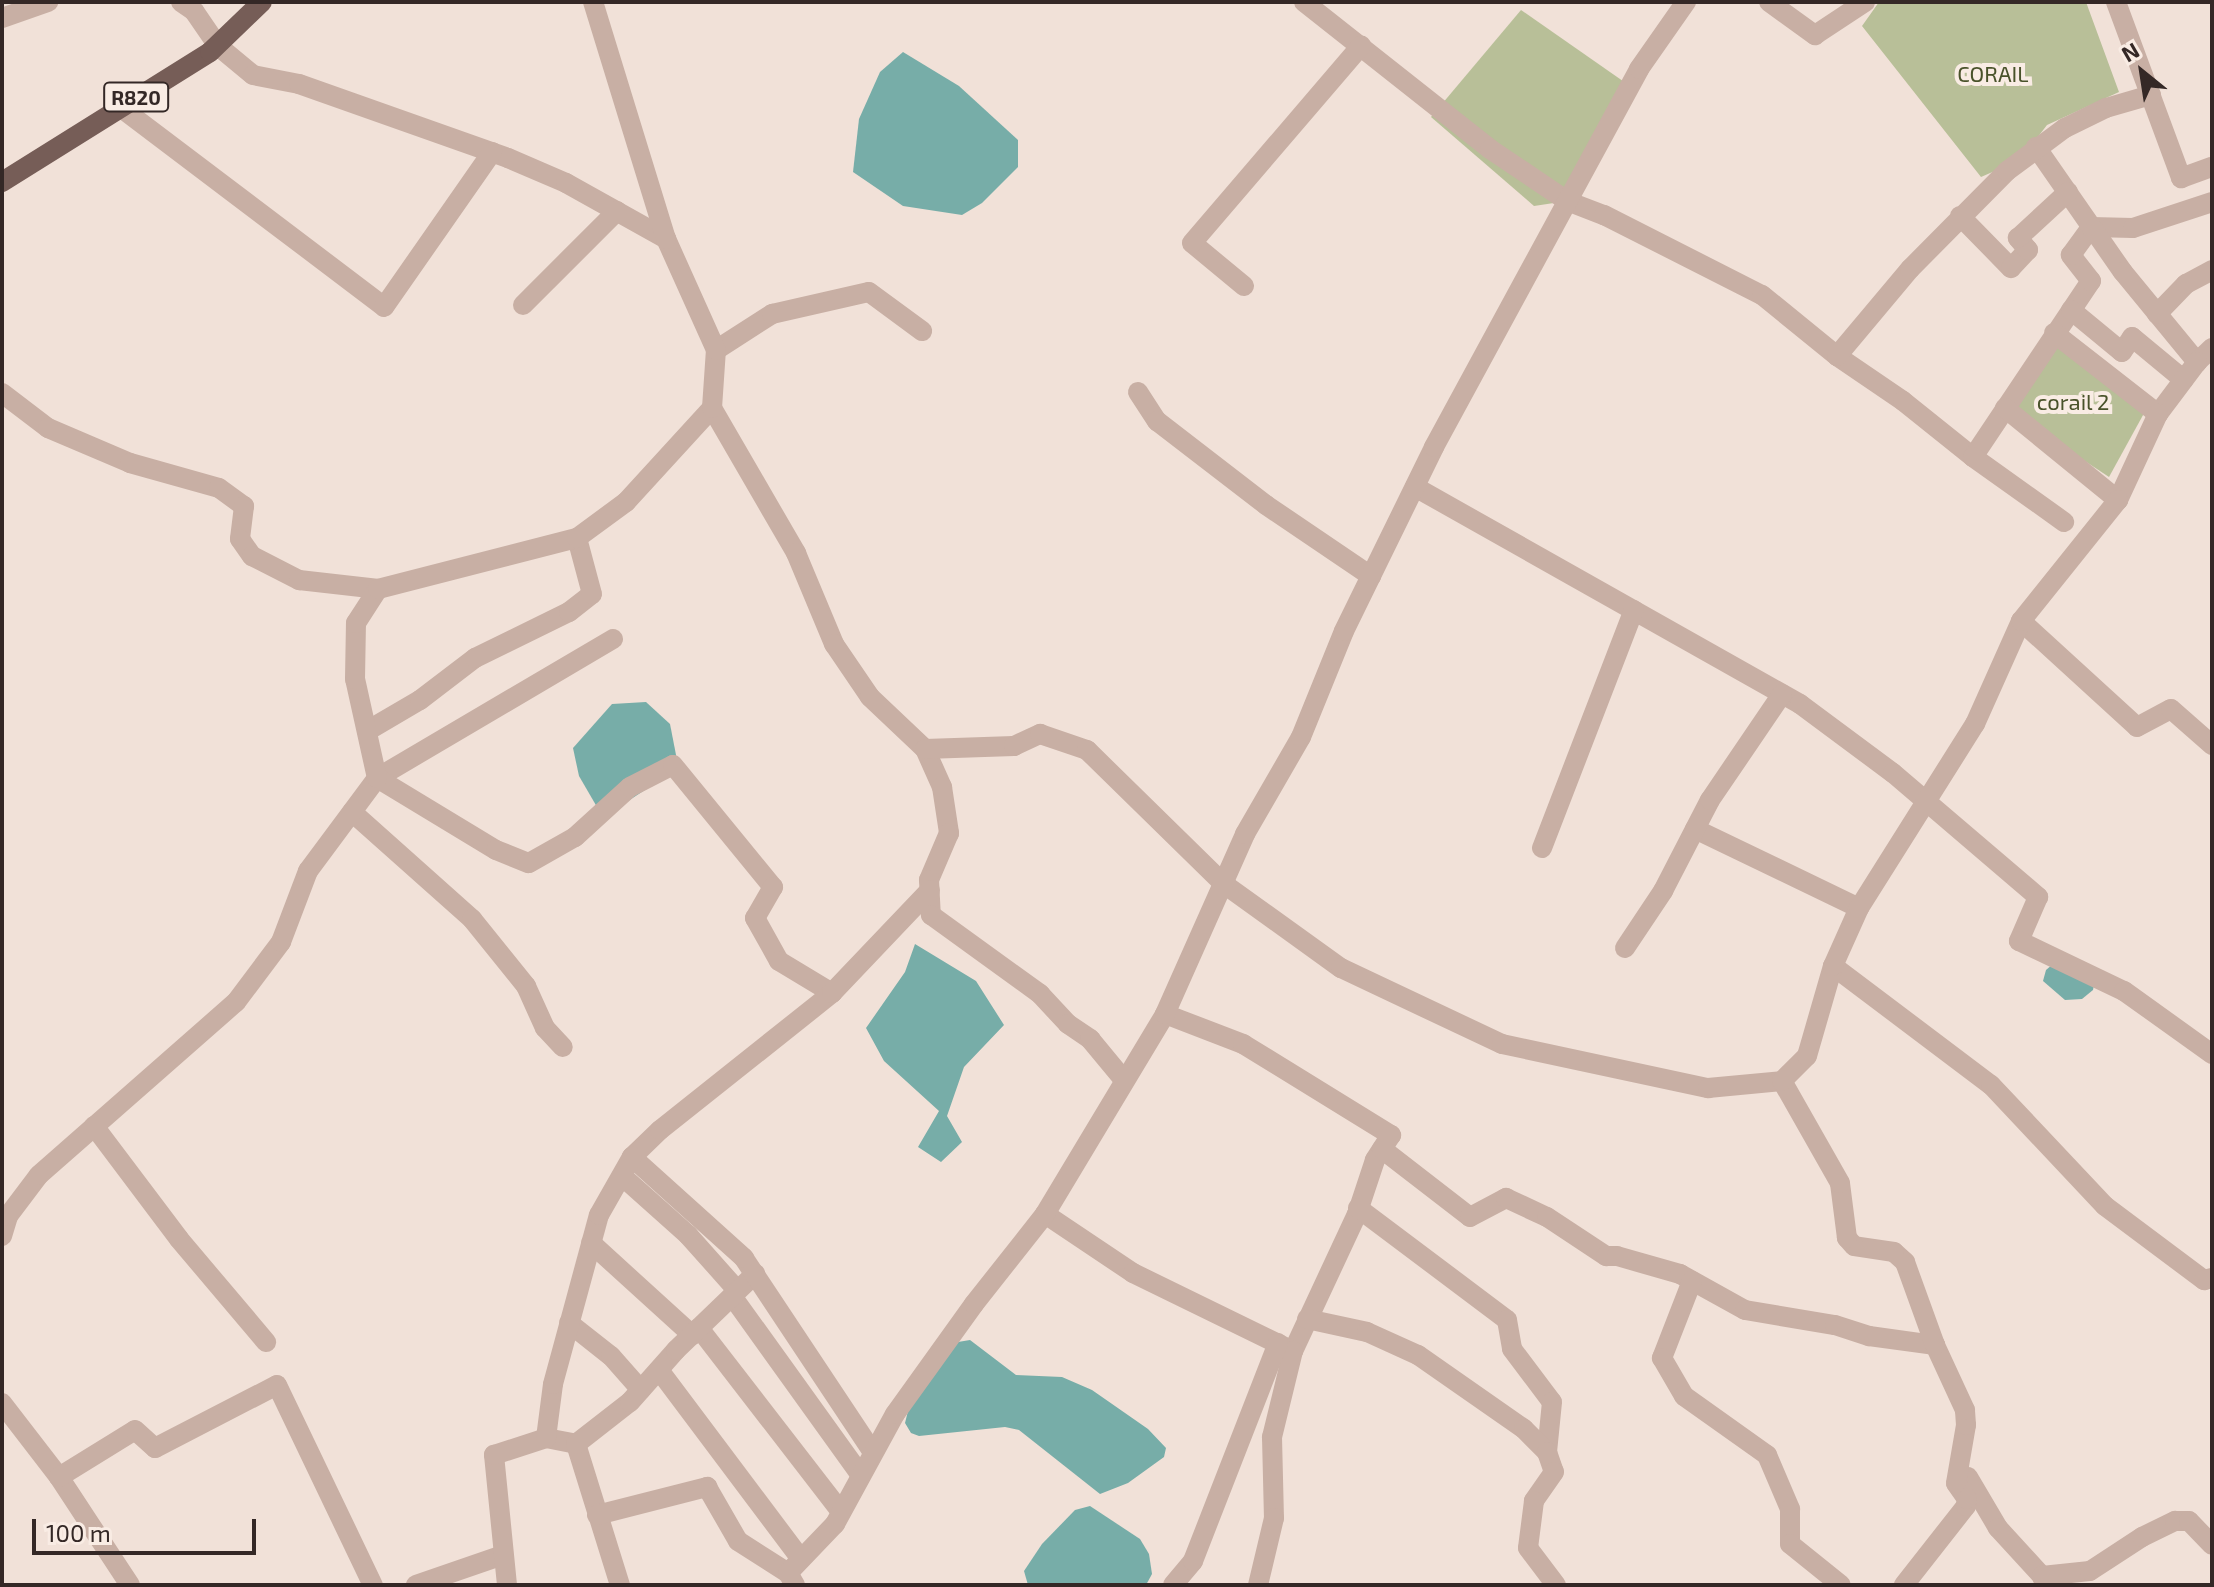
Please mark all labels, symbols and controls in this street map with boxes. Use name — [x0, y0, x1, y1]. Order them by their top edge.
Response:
north arrow — [2102, 32, 2182, 112]
text: N — [2117, 36, 2143, 66]
park label: CORAIL — [1957, 61, 2029, 87]
road number: R820 — [102, 81, 170, 113]
park label: corail 2 — [2036, 389, 2110, 415]
scale bar — [36, 1503, 260, 1553]
text: 100 m — [46, 1518, 111, 1547]

